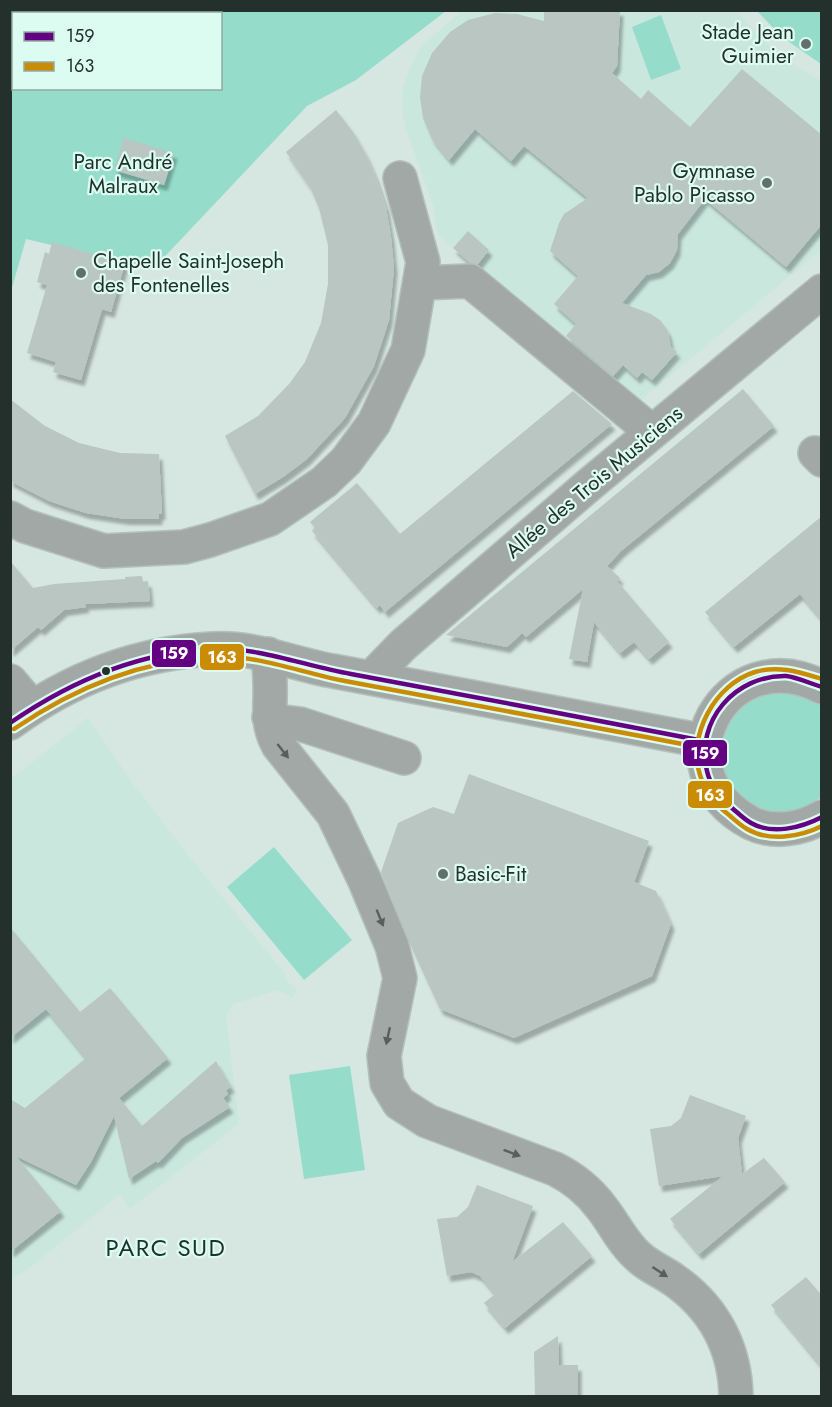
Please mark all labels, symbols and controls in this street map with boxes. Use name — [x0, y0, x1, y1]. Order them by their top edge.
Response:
legend — [12, 12, 222, 90]
place label: Stade Jean Guimier — [701, 17, 795, 71]
text: 159 — [66, 23, 95, 49]
marker: Stade Jean Guimier — [799, 37, 813, 51]
text: 163 — [66, 53, 94, 79]
park label: Parc André Malraux — [74, 147, 173, 201]
place label: Gymnase Pablo Picasso — [634, 156, 755, 210]
marker: Gymnase Pablo Picasso — [760, 176, 774, 190]
place label: Chapelle Saint-Joseph des Fontenelles — [93, 246, 284, 300]
marker: Chapelle Saint-Joseph des Fontenelles — [74, 266, 88, 280]
street label: Allée des Trois Musiciens — [499, 399, 689, 565]
line badge: 159 — [151, 639, 197, 668]
text: 159 — [159, 642, 189, 665]
line badge: 163 — [199, 643, 245, 671]
text: 163 — [208, 646, 236, 669]
unlabelled marker — [100, 665, 112, 677]
line badge: 159 — [682, 739, 728, 767]
text: 159 — [690, 742, 720, 765]
one-way arrow — [277, 743, 290, 759]
line badge: 163 — [687, 780, 733, 809]
text: 163 — [696, 784, 724, 807]
place label: Basic-Fit — [455, 859, 526, 889]
marker: Basic-Fit — [436, 867, 450, 881]
one-way arrow — [376, 909, 385, 927]
one-way arrow — [383, 1026, 392, 1045]
one-way arrow — [503, 1148, 521, 1158]
district label: PARC SUD — [106, 1230, 226, 1265]
one-way arrow — [652, 1266, 669, 1277]

